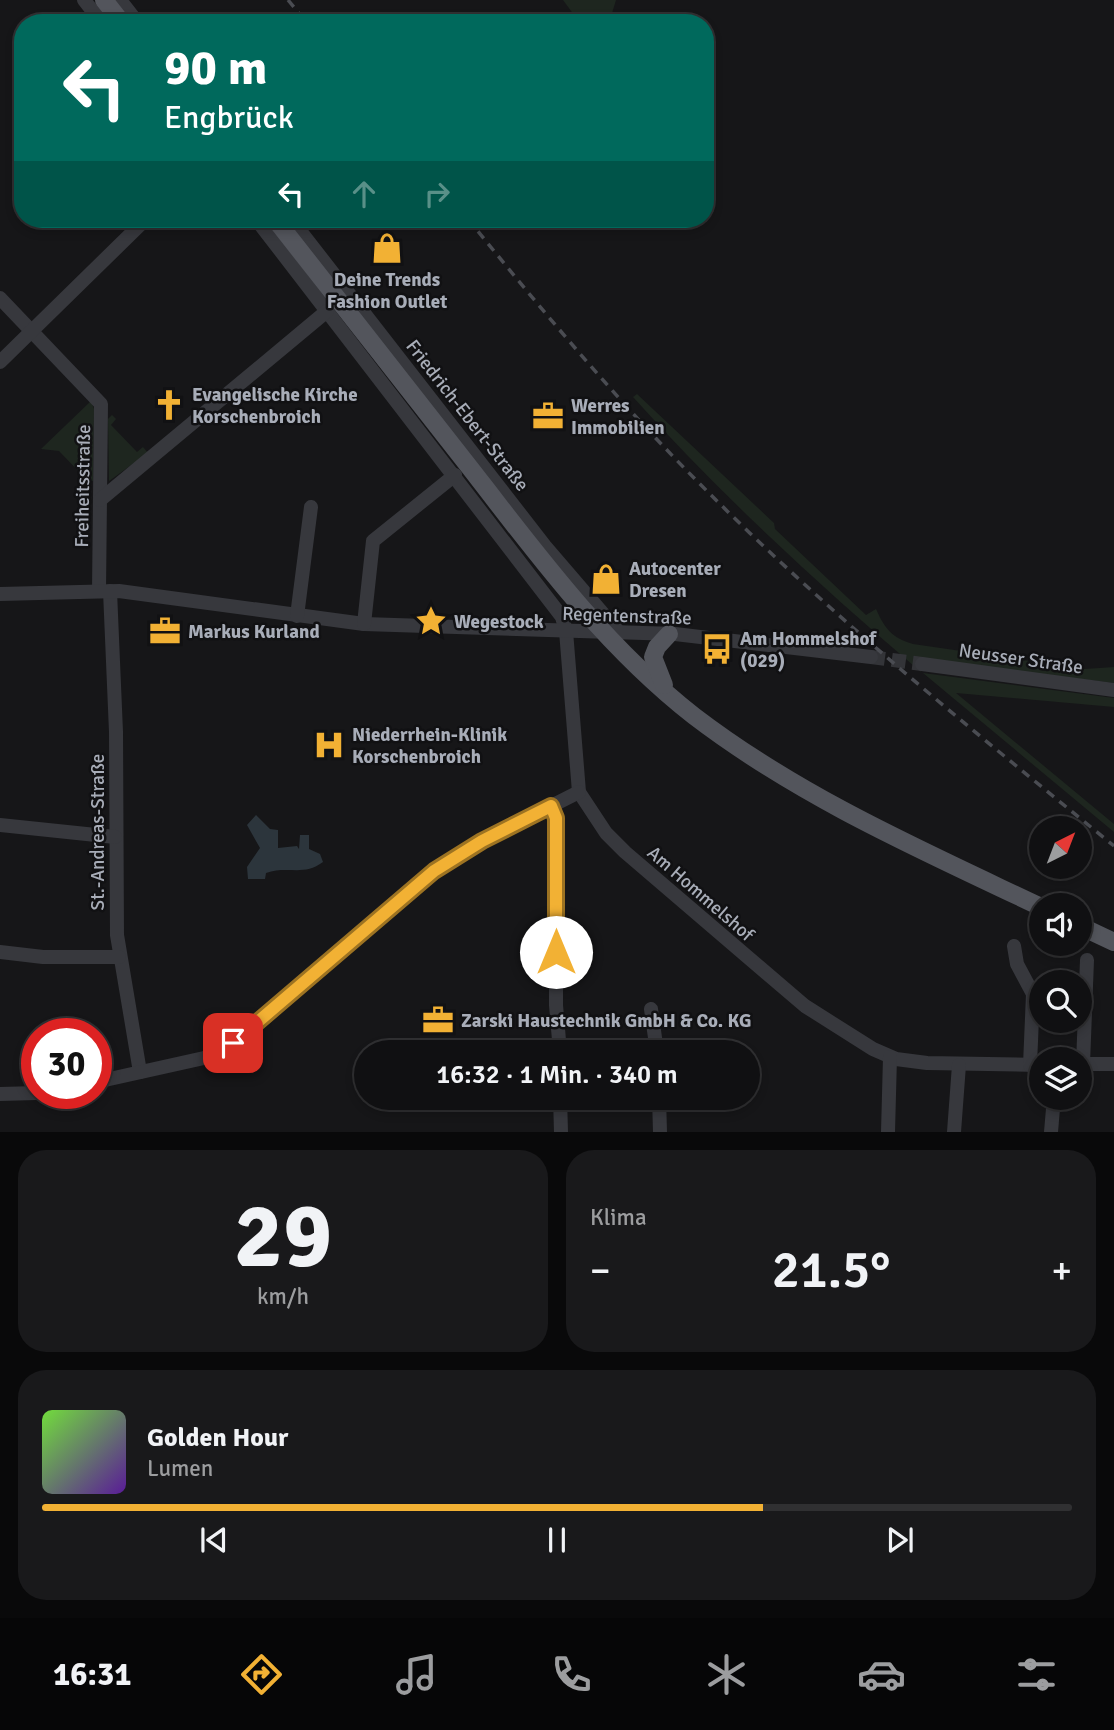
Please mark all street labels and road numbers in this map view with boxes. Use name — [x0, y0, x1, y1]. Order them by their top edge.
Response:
street label: Friedrich-Ebert-Straße — [400, 335, 534, 496]
street label: Freiheitsstraße — [70, 424, 96, 548]
street label: Regentenstraße — [562, 602, 692, 630]
street label: Neusser Straße — [957, 638, 1085, 680]
street label: St.-Andreas-Straße — [86, 754, 110, 910]
street label: Am Hommelshof — [642, 841, 760, 948]

